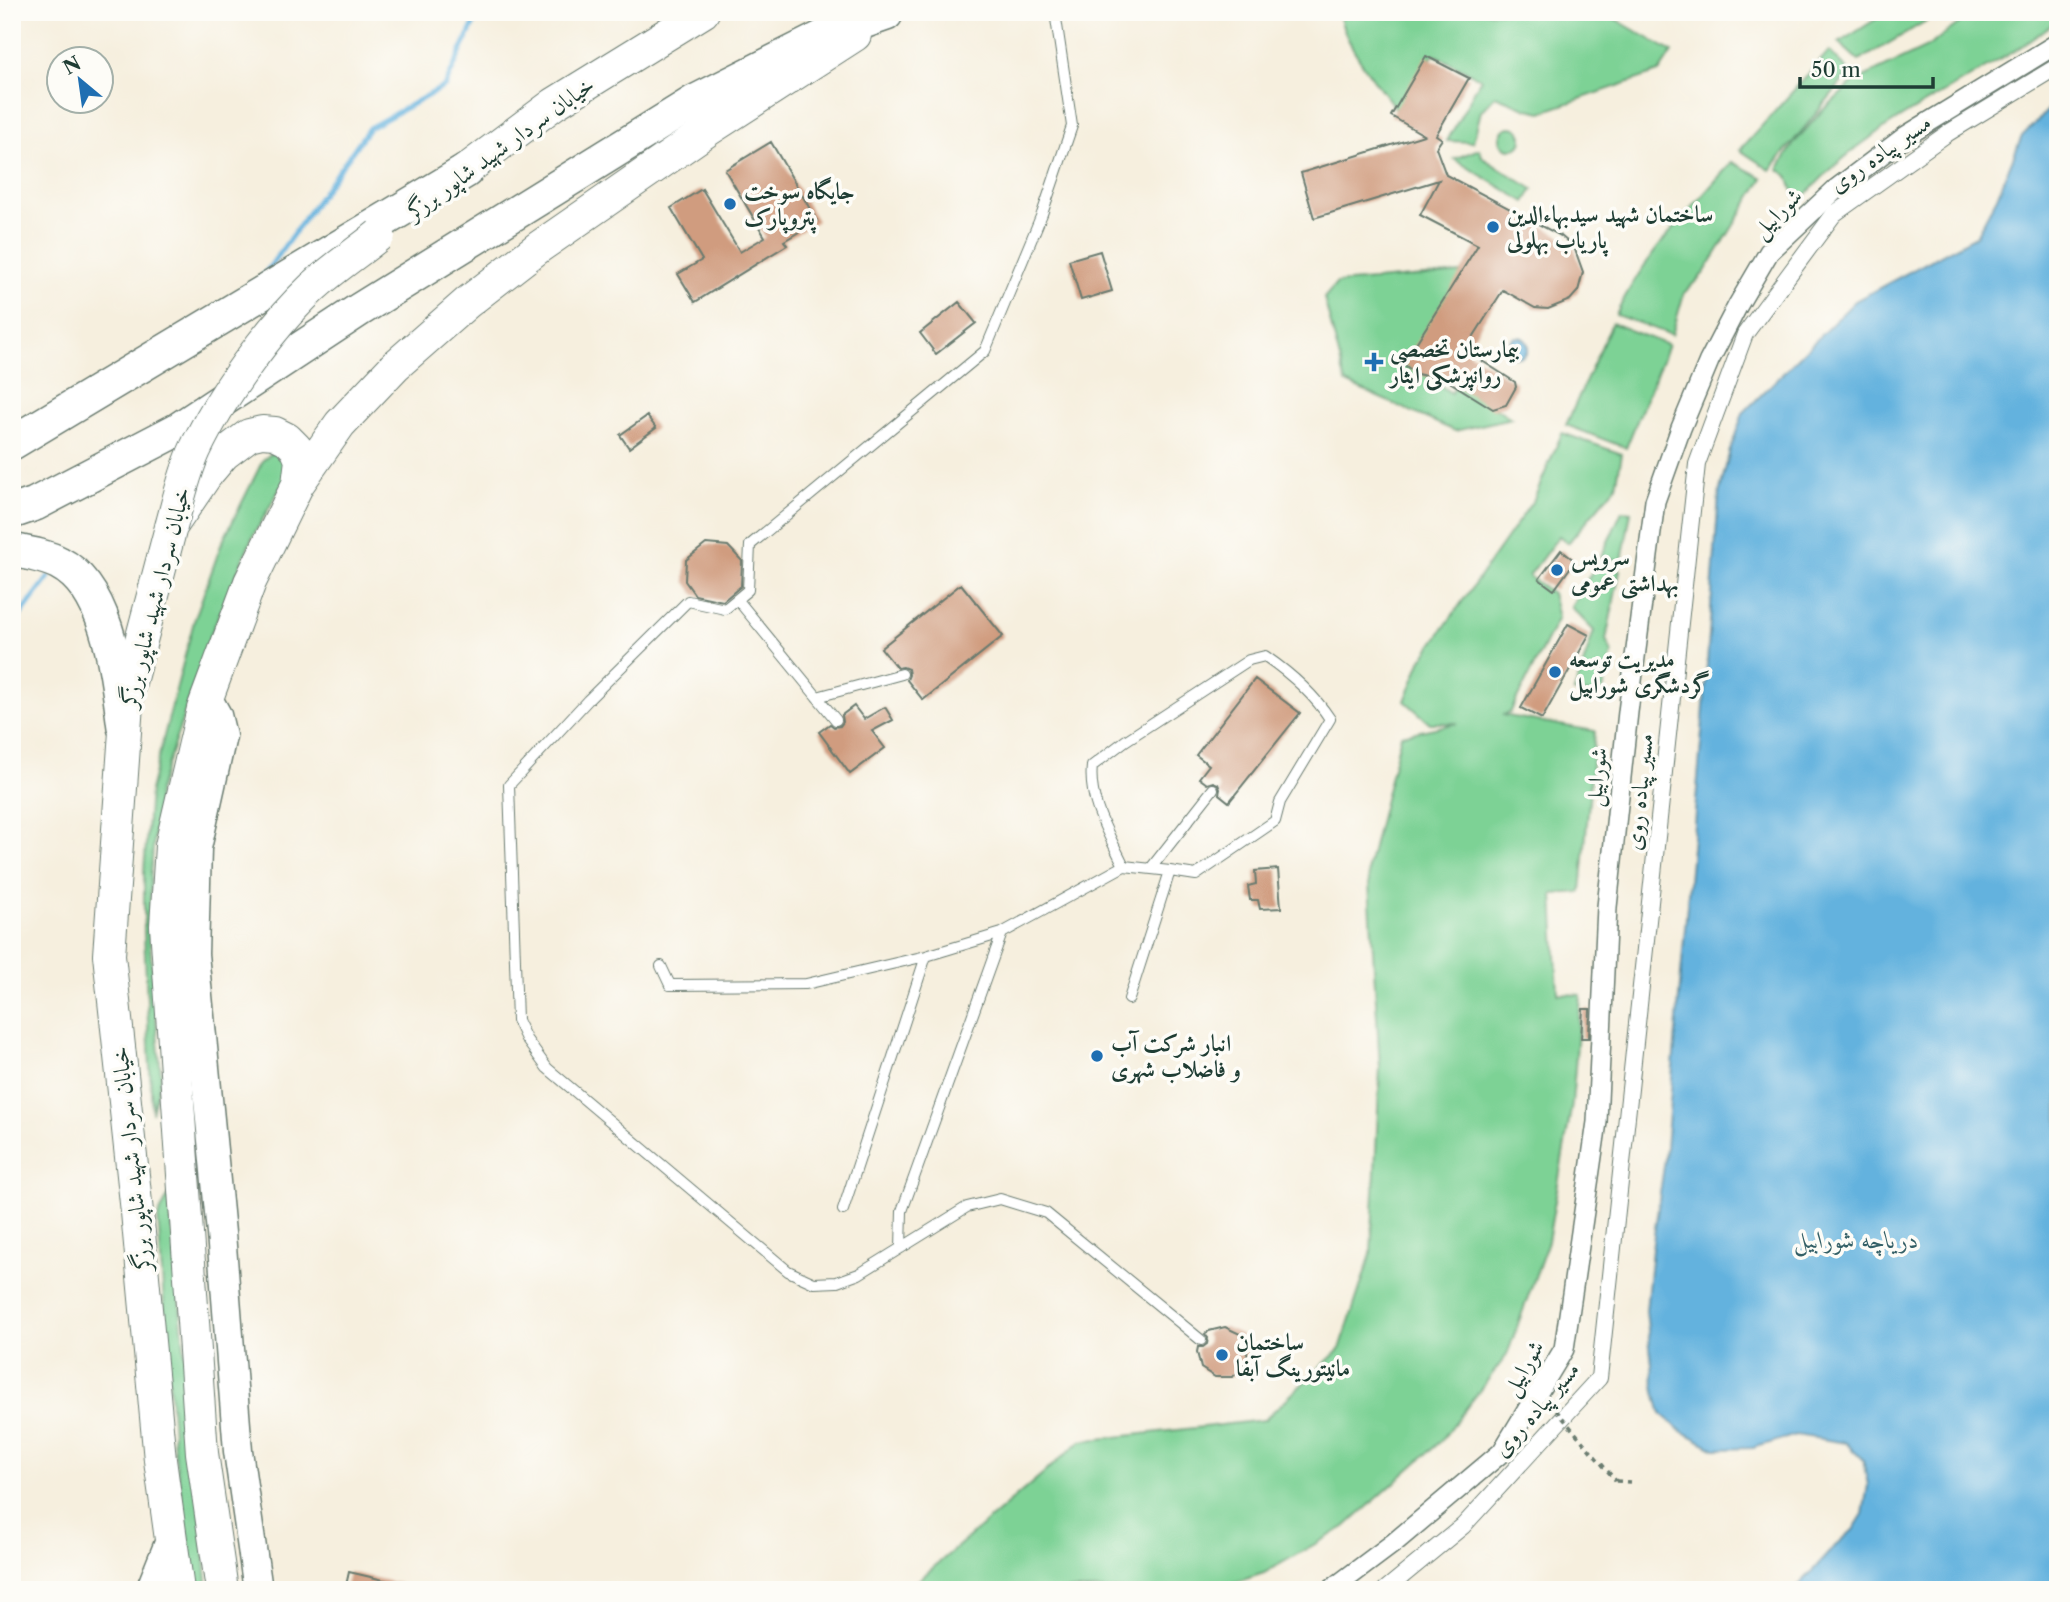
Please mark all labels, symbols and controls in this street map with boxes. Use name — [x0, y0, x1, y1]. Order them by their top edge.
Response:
north arrow — [46, 46, 116, 116]
scale bar — [1800, 46, 1934, 90]
text: N — [59, 52, 85, 80]
text: 50 m — [1811, 57, 1861, 82]
street label: خیابان سردار شهید شاپور برزگر — [398, 69, 601, 229]
street label: مسیر پیاده روی — [1824, 108, 1938, 201]
place label: جایگاه سوخت پتروپارک — [744, 176, 855, 234]
street label: شورابیل — [1746, 182, 1810, 246]
marker: جایگاه سوخت پتروپارک — [722, 196, 738, 212]
place label: ساختمان شهید سیدبهاءالدین پاریاب بهلولی — [1506, 200, 1713, 257]
marker: ساختمان شهید سیدبهاءالدین پاریاب بهلولی — [1485, 219, 1501, 235]
place label: بیمارستان تخصصی روانپزشکی ایثار — [1387, 335, 1519, 391]
marker: بیمارستان تخصصی روانپزشکی ایثار — [1364, 352, 1384, 372]
street label: خیابان سردار شهید شاپور برزگر — [113, 484, 199, 713]
place label: سرویس بهداشتی عمومی — [1570, 543, 1679, 600]
marker: سرویس بهداشتی عمومی — [1549, 562, 1565, 578]
place label: مدیریت توسعه گردشگری شورابیل — [1569, 645, 1710, 702]
marker: مدیریت توسعه گردشگری شورابیل — [1547, 664, 1563, 680]
street label: مسیر پیاده روی — [1619, 732, 1662, 852]
street label: شورابیل — [1579, 746, 1616, 808]
place label: انبار شرکت آب و فاضلاب شهری — [1111, 1029, 1241, 1084]
street label: خیابان سردار شهید شاپور برزگر — [104, 1045, 160, 1275]
marker: انبار شرکت آب و فاضلاب شهری — [1089, 1048, 1105, 1064]
water label: دریاچه شورابیل — [1793, 1225, 1919, 1257]
place label: ساختمان مانیتورینگ آبفا — [1236, 1328, 1350, 1383]
street label: شورابیل — [1496, 1335, 1553, 1402]
marker: ساختمان مانیتورینگ آبفا — [1214, 1347, 1230, 1363]
street label: مسیر پیاده روی — [1487, 1355, 1587, 1465]

